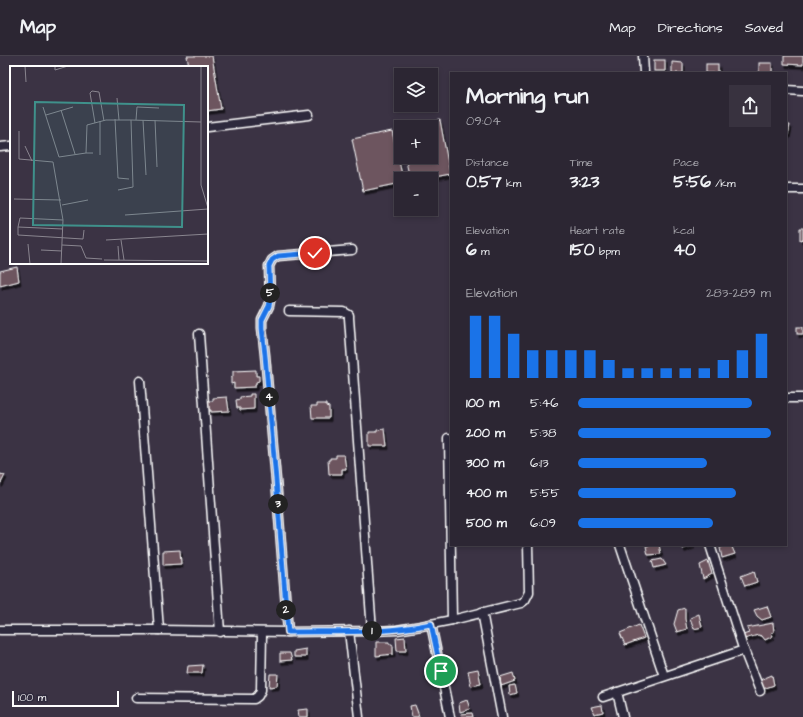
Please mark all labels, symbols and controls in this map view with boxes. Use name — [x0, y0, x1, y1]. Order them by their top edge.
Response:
text: Map — [20, 14, 56, 41]
text: Map — [609, 18, 636, 38]
text: Directions — [658, 18, 723, 38]
text: Saved — [745, 18, 783, 38]
inset map — [10, 66, 208, 264]
map controls — [394, 68, 438, 216]
button: layers — [394, 68, 438, 112]
text: Morning run — [466, 81, 589, 112]
button: share — [729, 85, 771, 127]
text: 09:04 — [466, 112, 501, 130]
button: + — [394, 120, 438, 164]
text: Distance — [466, 155, 509, 170]
text: Time — [570, 155, 593, 170]
text: Pace — [673, 155, 699, 170]
text: 0.57 — [466, 170, 502, 194]
text: 3:23 — [570, 170, 600, 194]
text: 5:56 — [673, 170, 711, 194]
button: − — [394, 172, 438, 216]
text: km — [502, 176, 521, 191]
text: /km — [711, 176, 736, 191]
text: Elevation — [466, 223, 509, 238]
text: Heart rate — [570, 223, 625, 238]
text: kcal — [673, 223, 694, 238]
pin — [298, 236, 332, 270]
text: 6 — [466, 238, 477, 262]
text: 150 — [570, 238, 595, 262]
text: 40 — [673, 238, 696, 262]
icon: check — [304, 242, 326, 264]
text: m — [477, 244, 490, 259]
text: bpm — [595, 244, 620, 259]
pin: 5 — [260, 283, 280, 303]
text: Elevation — [466, 284, 517, 302]
text: 283–289 m — [706, 284, 771, 302]
text: 5 — [266, 285, 274, 300]
pin: 4 — [259, 387, 279, 407]
text: 4 — [265, 389, 273, 404]
text: 100 m — [466, 394, 499, 412]
text: 5:46 — [530, 394, 558, 412]
text: 200 m — [466, 424, 505, 442]
text: 5:38 — [530, 424, 556, 442]
text: 300 m — [466, 454, 504, 472]
text: 6:13 — [530, 454, 549, 472]
text: 400 m — [466, 484, 507, 502]
text: 5:55 — [530, 484, 560, 502]
pin: 3 — [268, 494, 288, 514]
text: 3 — [275, 496, 281, 511]
text: 500 m — [466, 514, 507, 532]
text: 6:09 — [530, 514, 556, 532]
pin: 2 — [276, 600, 296, 620]
text: 2 — [283, 602, 289, 617]
pin: 1 — [362, 621, 382, 641]
text: 1 — [371, 623, 373, 638]
pin — [424, 654, 458, 688]
icon: arrive — [430, 660, 452, 682]
scale bar — [12, 689, 119, 708]
text: 100 m — [18, 690, 46, 705]

